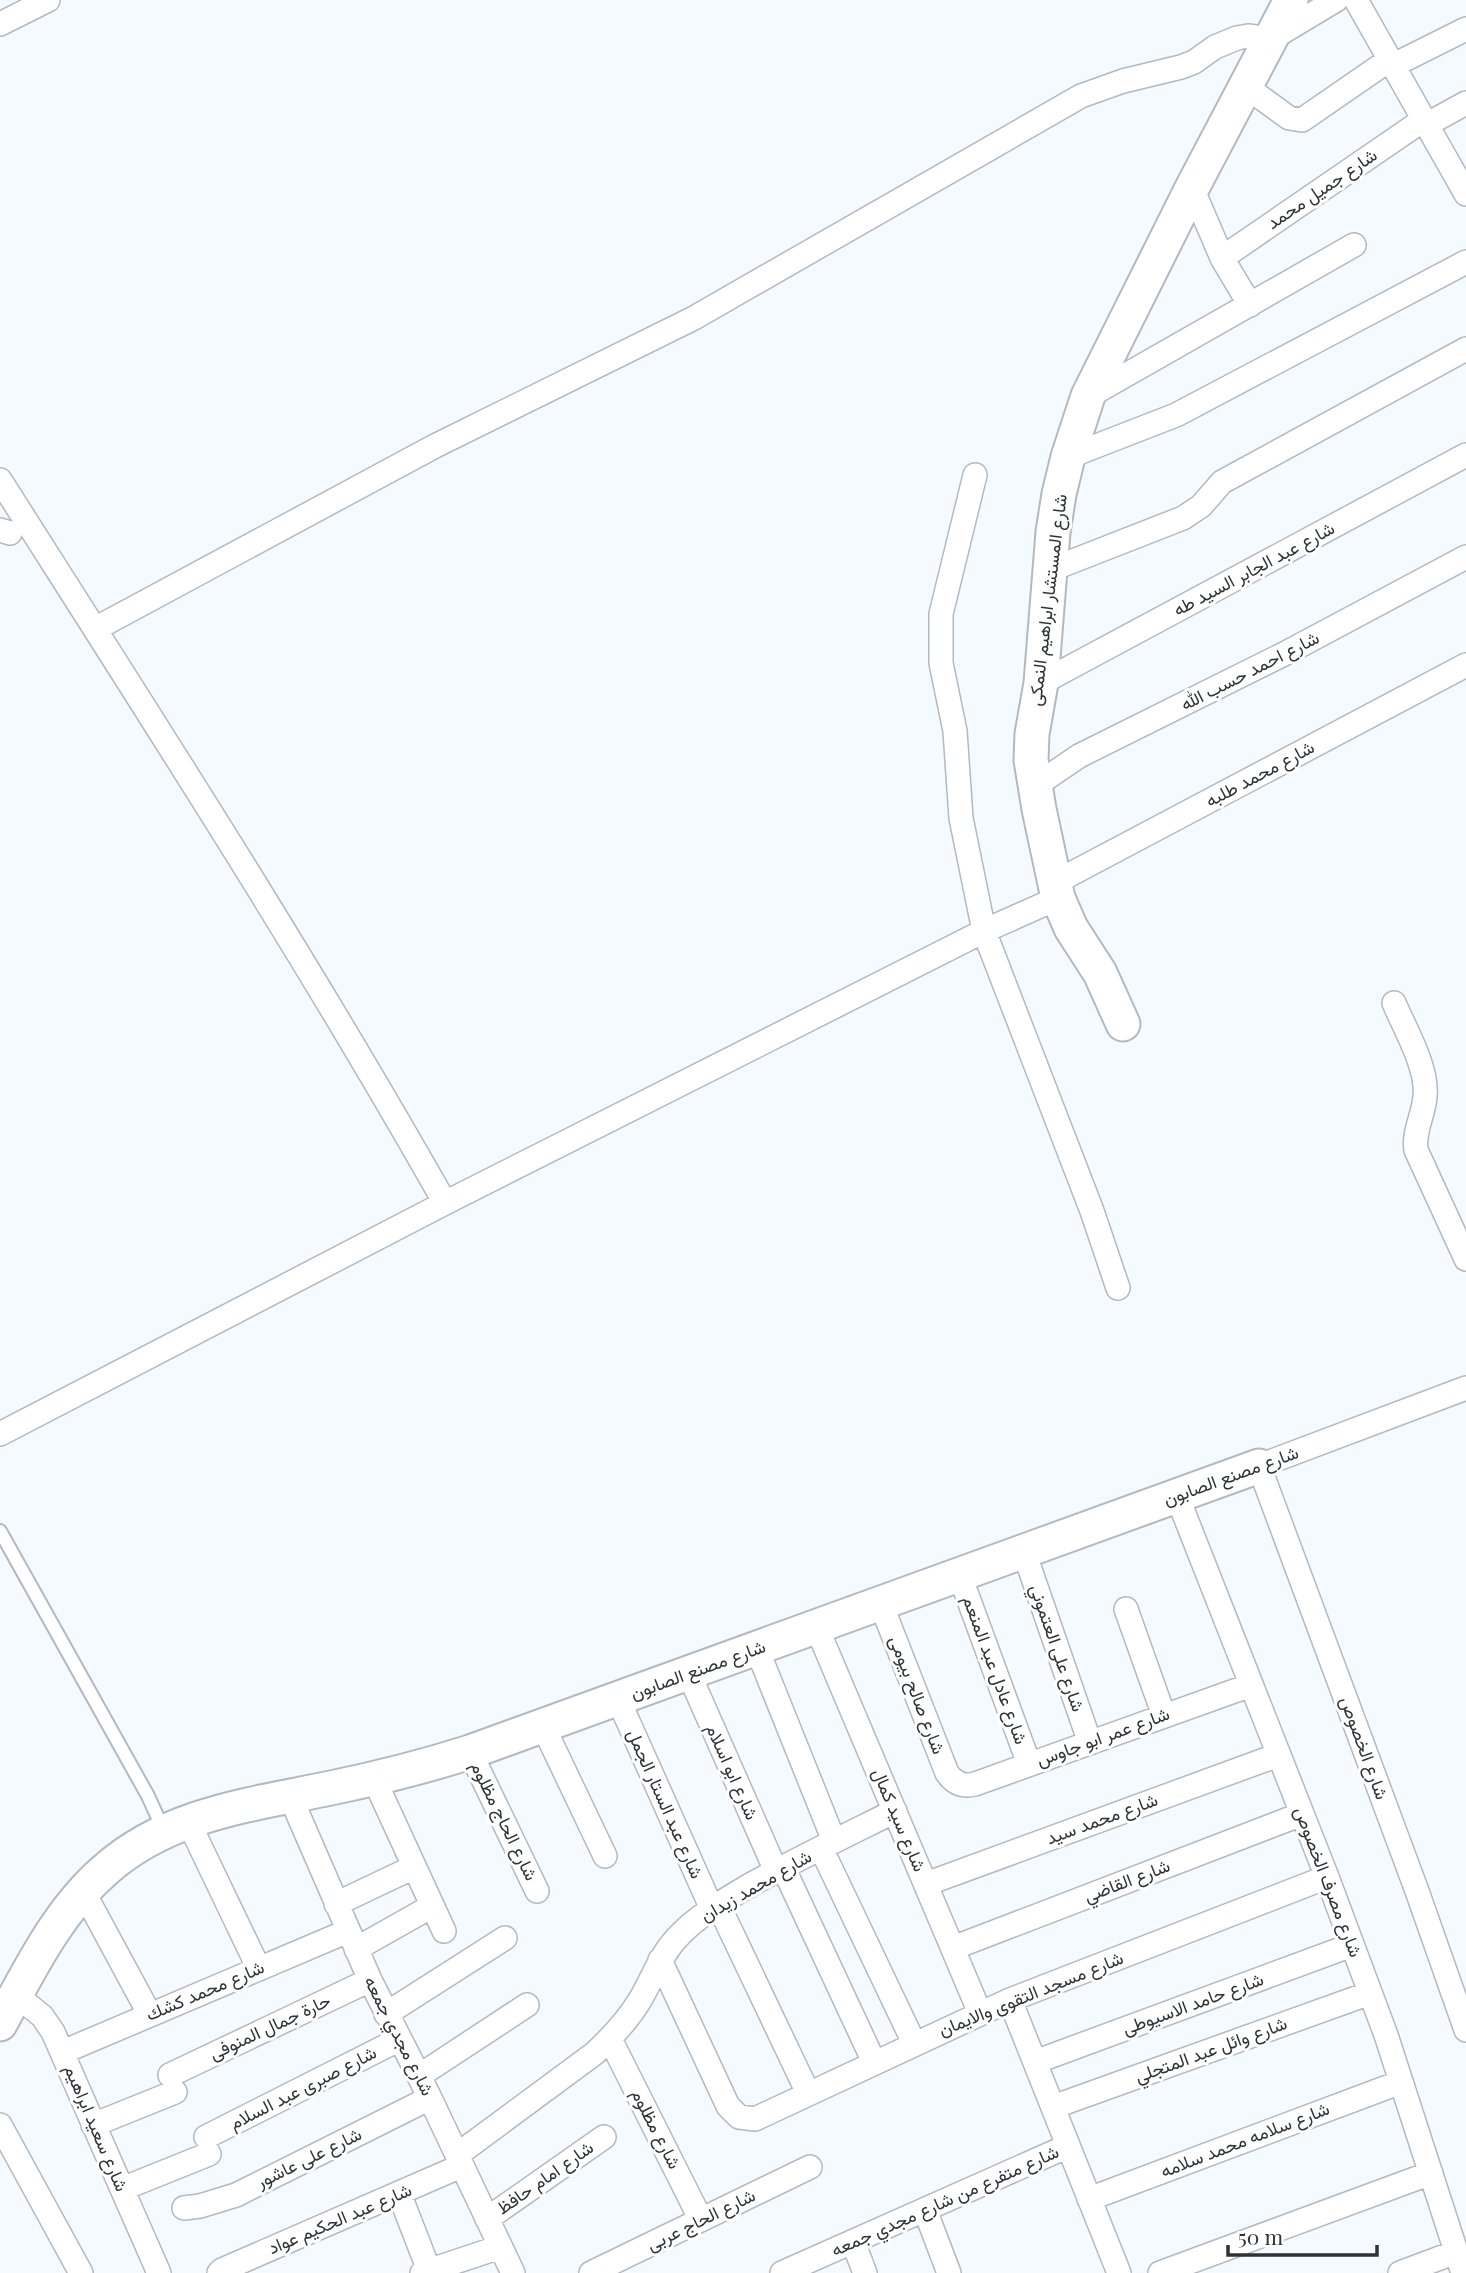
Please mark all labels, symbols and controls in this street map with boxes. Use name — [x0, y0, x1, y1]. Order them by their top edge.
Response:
street label: شارع جميل محمد — [1261, 142, 1382, 235]
street label: شارع المستشار ابراهيم النمكى — [1022, 492, 1073, 707]
street label: شارع عبد الجابر السيد طه — [1169, 515, 1339, 622]
street label: شارع احمد حسب الله — [1176, 625, 1323, 716]
street label: شارع محمد طلبه — [1201, 734, 1319, 813]
street label: شارع مصنع الصابون — [1160, 1439, 1302, 1512]
street label: شارع على العتموني — [1021, 1581, 1091, 1716]
street label: شارع عادل عبد المنعم — [957, 1592, 1034, 1748]
street label: شارع صالح بيومى — [883, 1632, 952, 1758]
street label: شارع مصنع الصابون — [627, 1633, 769, 1706]
street label: شارع الخصوص — [1334, 1693, 1395, 1803]
street label: شارع عمر ابو جاوس — [1033, 1701, 1173, 1772]
street label: شارع ابو اسلام — [700, 1720, 765, 1824]
street label: شارع عبد الستار الجمل — [621, 1725, 710, 1883]
street label: شارع الحاج مظلوم — [465, 1757, 544, 1885]
street label: شارع سيد كمال — [866, 1764, 932, 1875]
street label: شارع محمد سيد — [1042, 1787, 1161, 1850]
street label: شارع مصرف الخصوص — [1288, 1803, 1369, 1961]
street label: شارع محمد زيدان — [696, 1844, 816, 1928]
street label: شارع القاضي — [1080, 1853, 1175, 1911]
street label: شارع مسجد التقوى والايمان — [935, 1945, 1127, 2042]
street label: شارع محمد كشك — [142, 1954, 268, 2027]
street label: شارع حامد الاسيوطى — [1119, 1966, 1267, 2041]
street label: شارع مجدي جمعه — [356, 1972, 440, 2101]
street label: حارة جمال المنوفى — [205, 1988, 334, 2065]
street label: شارع وائل عبد المتجلي — [1131, 2010, 1291, 2092]
street label: شارع صبرى عبد السلام — [225, 2040, 381, 2135]
street label: شارع سعيد ابراهيم — [58, 2061, 134, 2195]
street label: شارع مظلوم — [626, 2084, 687, 2173]
street label: شارع سلامه محمد سلامه — [1157, 2096, 1333, 2183]
street label: شارع على عاشور — [251, 2121, 366, 2194]
street label: شارع امام حافظ — [491, 2135, 598, 2220]
street label: شارع متفرع من شارع مجدي جمعه — [827, 2139, 1064, 2265]
street label: شارع عبد الحكيم عواد — [264, 2177, 415, 2260]
street label: شارع الحاج عربى — [642, 2182, 759, 2257]
scale bar — [1228, 2214, 1377, 2258]
text: 50 m — [1238, 2222, 1284, 2250]

